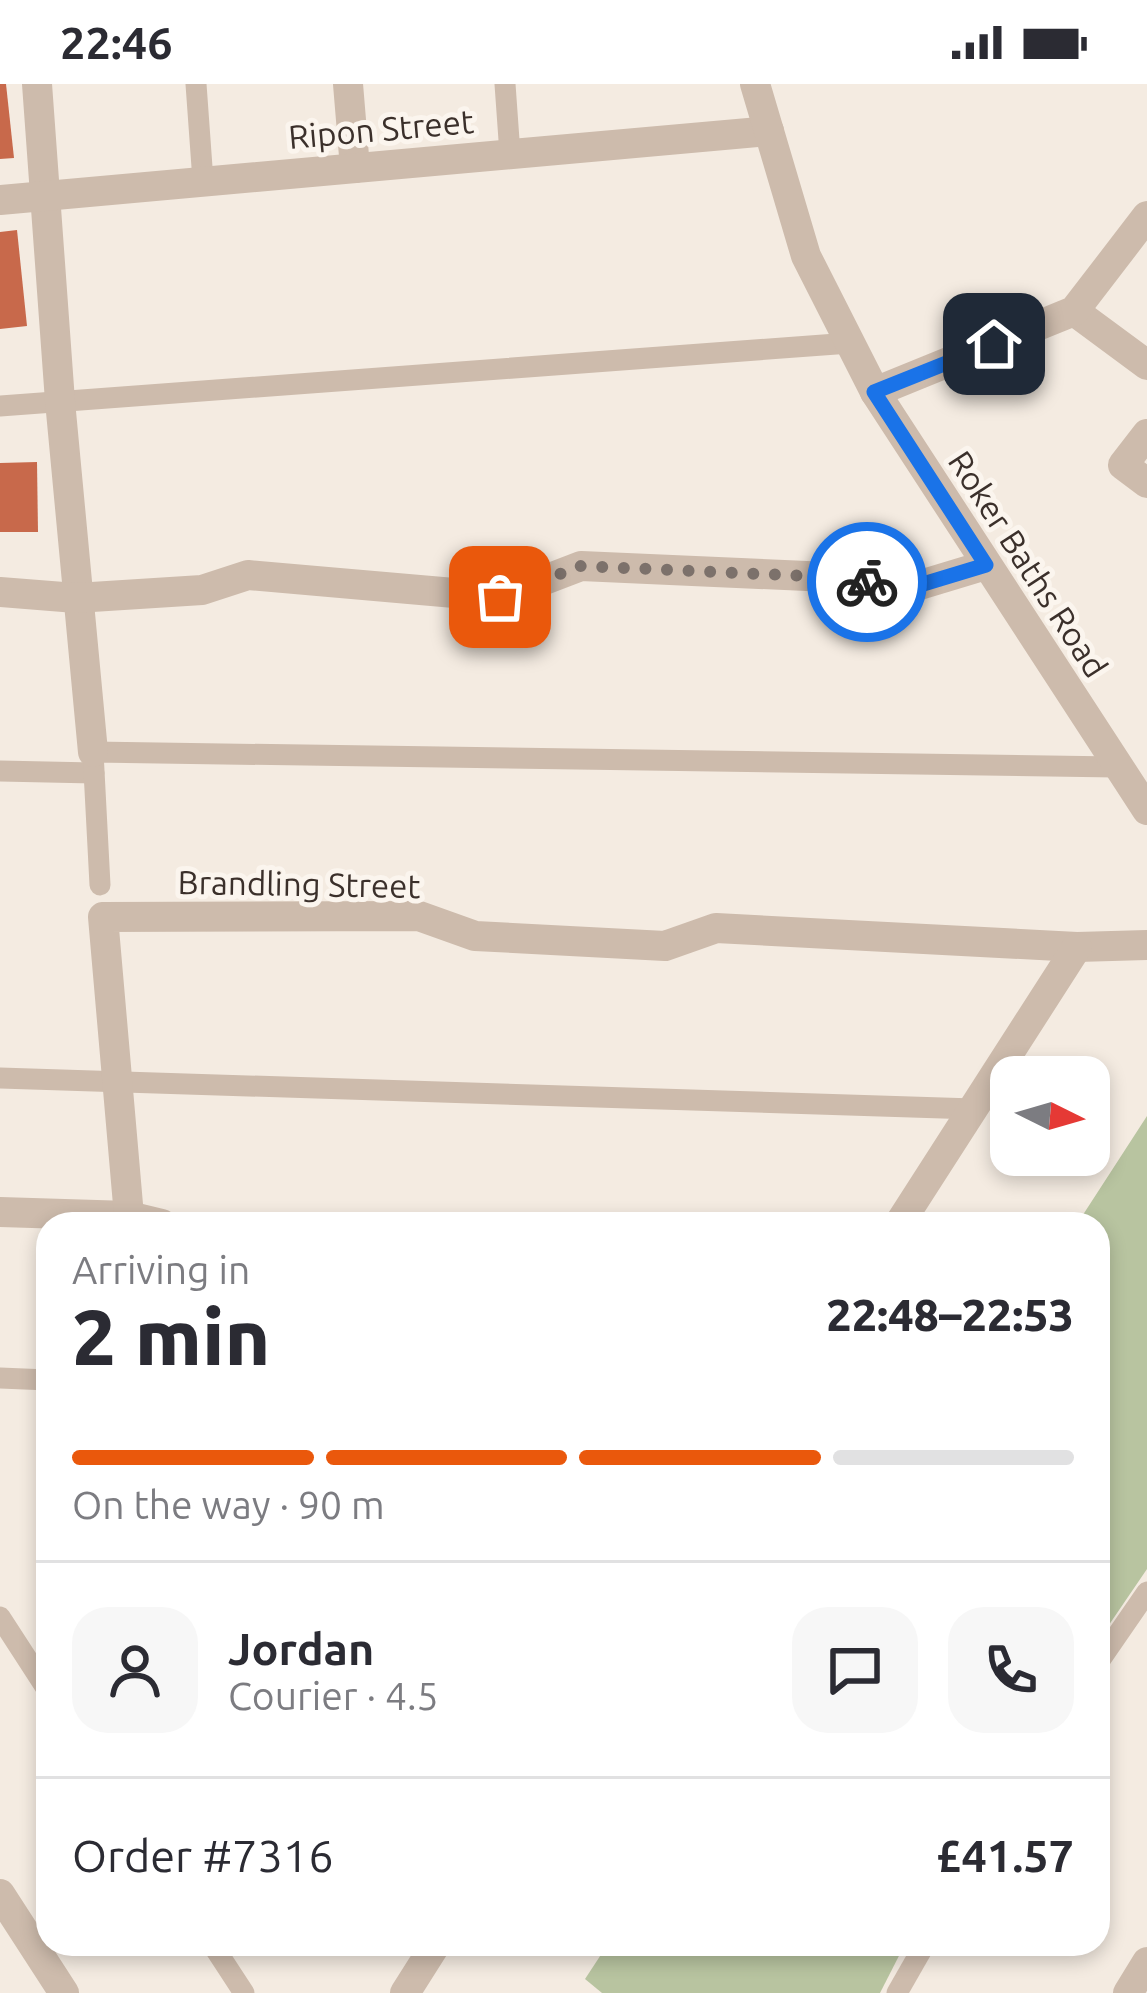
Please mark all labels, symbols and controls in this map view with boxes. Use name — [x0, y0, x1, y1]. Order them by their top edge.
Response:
text: 22:46 — [60, 17, 173, 68]
street label: Ripon Street — [287, 102, 475, 155]
pin — [943, 293, 1045, 395]
icon: home — [961, 311, 1027, 377]
street label: Roker Baths Road — [942, 444, 1115, 684]
courier — [807, 522, 927, 642]
pin — [449, 546, 551, 648]
icon: bike — [834, 549, 900, 615]
icon: bag — [467, 564, 533, 630]
street label: Brandling Street — [177, 863, 421, 904]
north arrow — [990, 1056, 1110, 1176]
map controls — [990, 1056, 1110, 1176]
text: Arriving in — [72, 1248, 250, 1291]
text: 22:48–22:53 — [826, 1289, 1074, 1340]
text: 2 min — [72, 1292, 270, 1380]
text: On the way · 90 m — [72, 1483, 385, 1526]
button: person — [72, 1607, 198, 1733]
button: chat — [792, 1607, 918, 1733]
button: phone — [948, 1607, 1074, 1733]
text: Jordan — [228, 1623, 374, 1674]
text: Courier · 4.5 — [228, 1674, 439, 1717]
text: Order #7316 — [72, 1830, 334, 1881]
text: £41.57 — [936, 1830, 1074, 1881]

